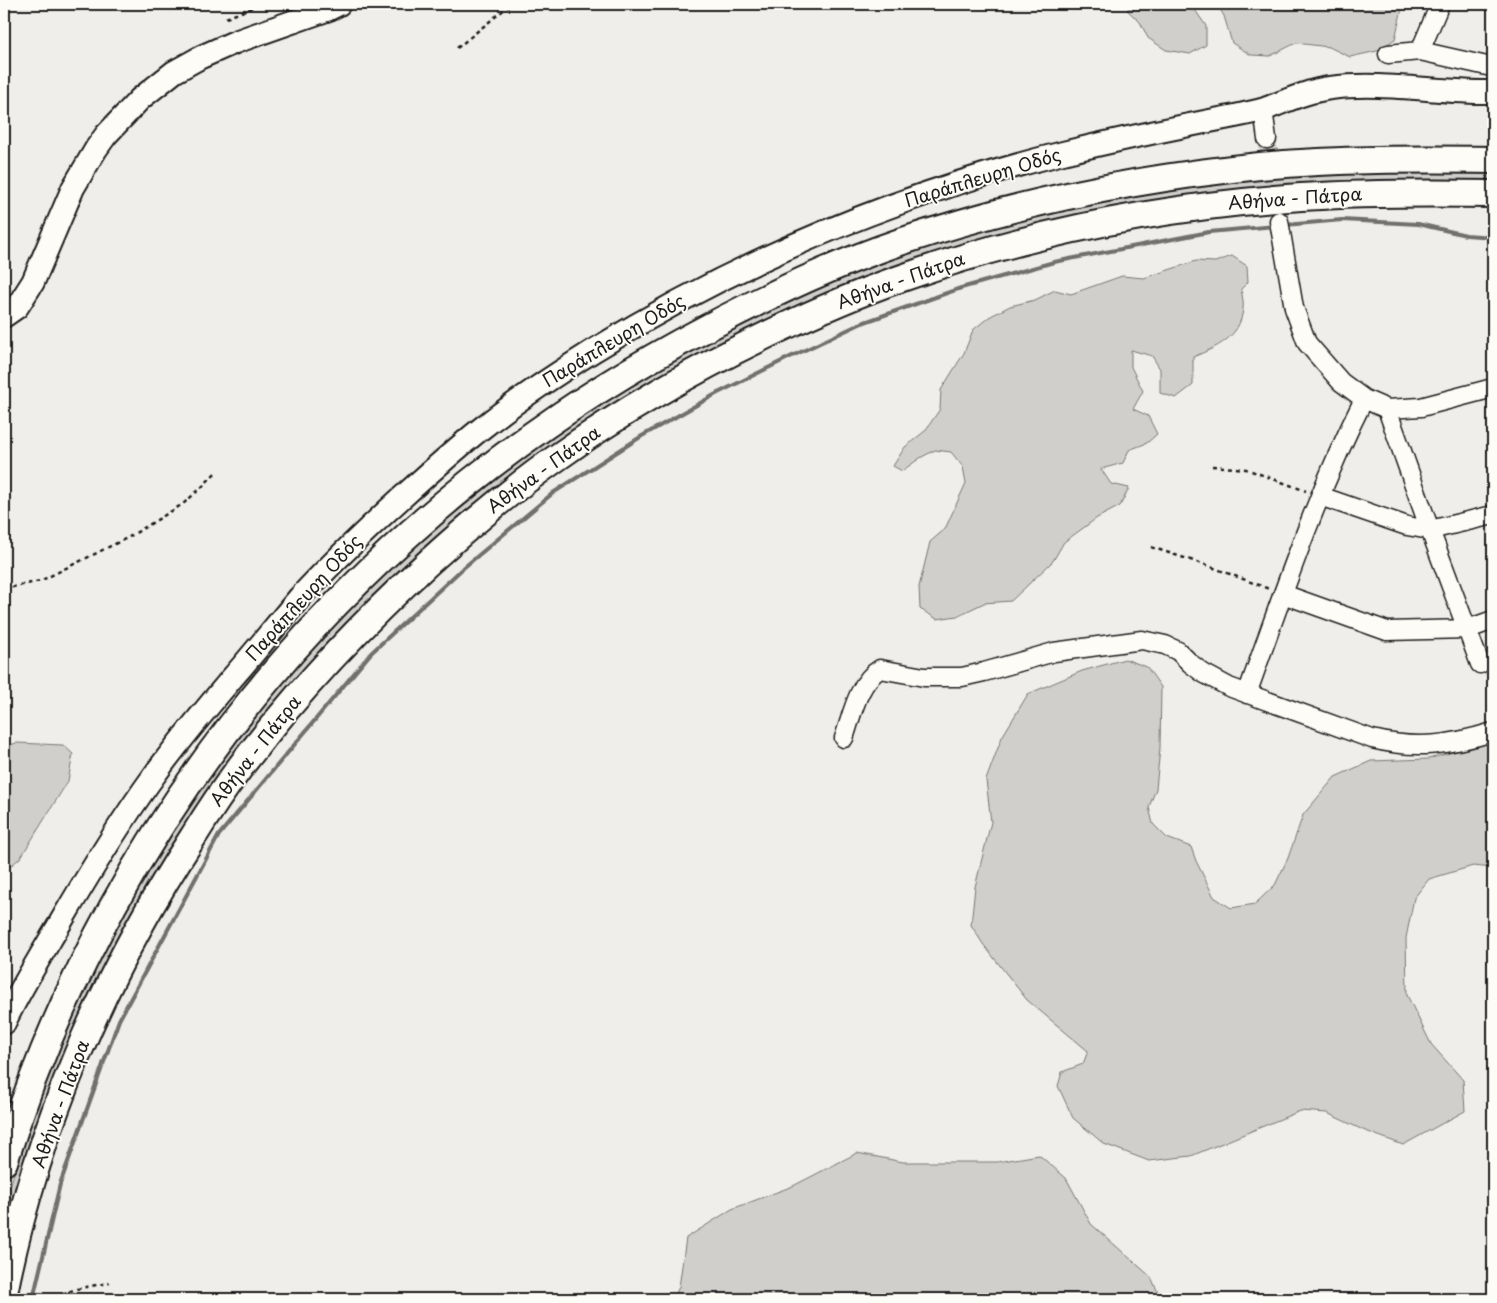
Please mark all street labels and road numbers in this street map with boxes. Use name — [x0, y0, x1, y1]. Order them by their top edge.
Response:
street label: Παράπλευρη Οδός — [901, 140, 1064, 213]
street label: Αθήνα - Πάτρα — [1227, 179, 1363, 216]
street label: Αθήνα - Πάτρα — [833, 244, 968, 315]
street label: Παράπλευρη Οδός — [537, 286, 690, 393]
street label: Αθήνα - Πάτρα — [481, 418, 606, 519]
street label: Παράπλευρη Οδός — [239, 528, 367, 666]
street label: Αθήνα - Πάτρα — [203, 689, 307, 811]
street label: Αθήνα - Πάτρα — [24, 1036, 95, 1171]

